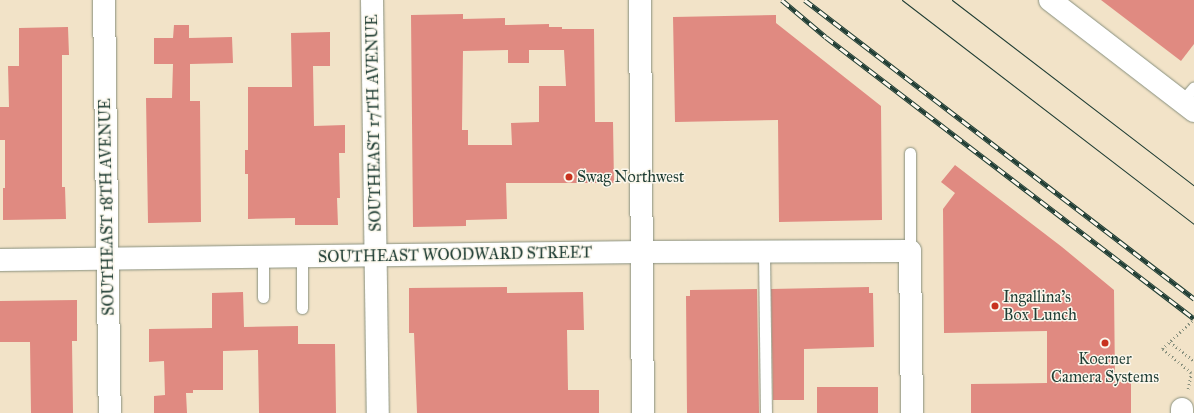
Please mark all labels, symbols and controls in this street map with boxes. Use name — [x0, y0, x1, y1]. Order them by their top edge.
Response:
street label: SOUTHEAST 17TH AVENUE — [363, 14, 385, 232]
street label: SOUTHEAST 18TH AVENUE — [96, 98, 118, 316]
place label: Swag Northwest — [577, 167, 685, 187]
marker: Swag Northwest — [564, 172, 574, 182]
street label: SOUTHEAST WOODWARD STREET — [318, 243, 592, 267]
place label: Ingallina's Box Lunch — [1003, 287, 1077, 325]
marker: Ingallina's Box Lunch — [990, 301, 1000, 311]
marker: Koerner Camera Systems — [1100, 338, 1110, 348]
place label: Koerner Camera Systems — [1051, 349, 1159, 387]

